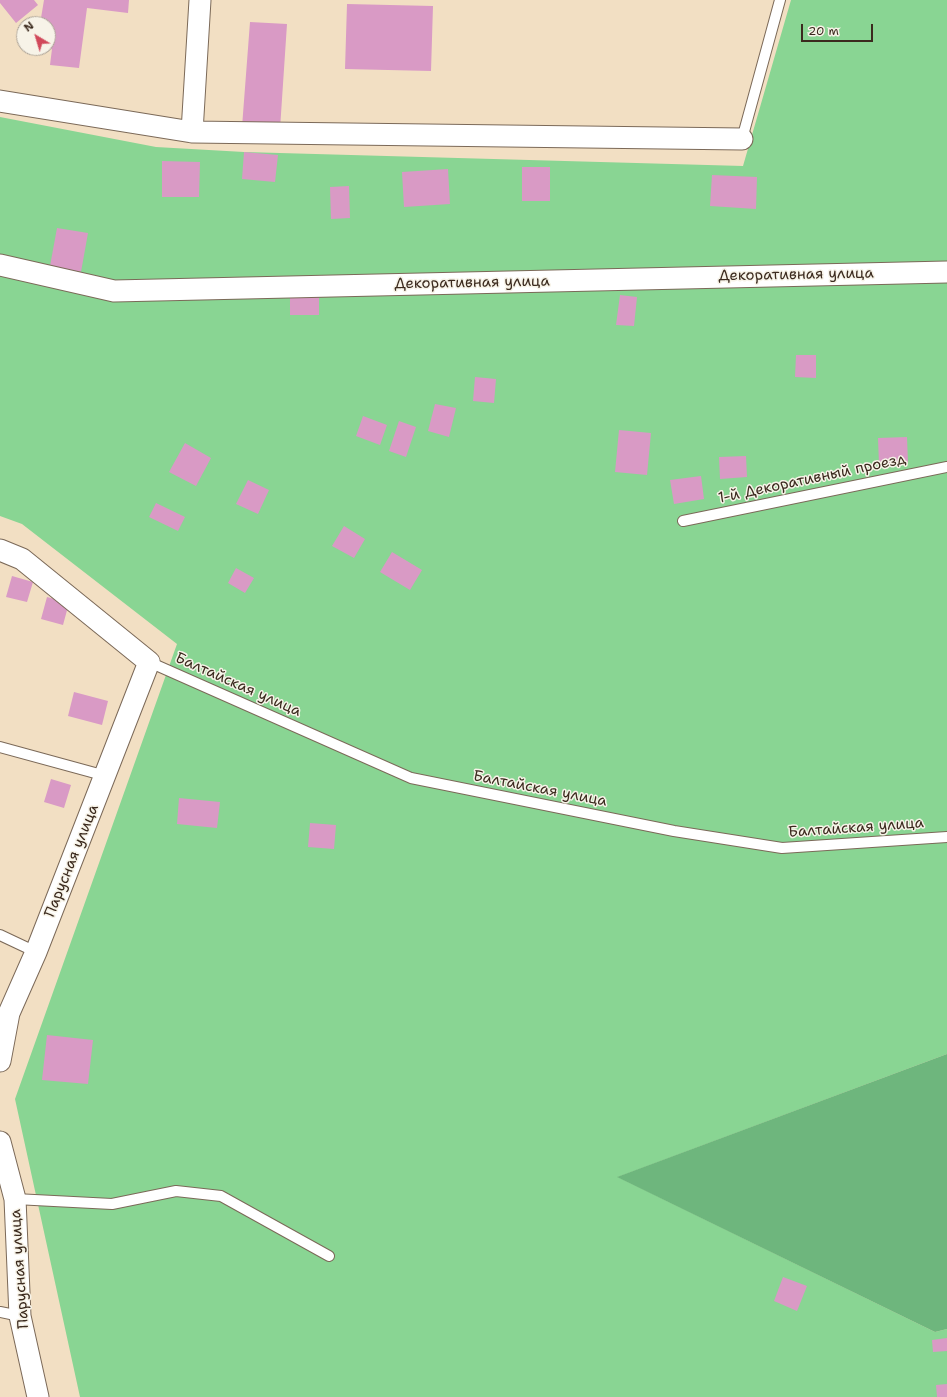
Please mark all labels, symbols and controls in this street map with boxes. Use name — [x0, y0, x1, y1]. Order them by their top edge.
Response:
north arrow — [16, 16, 56, 56]
scale bar — [803, 16, 875, 42]
text: N — [21, 18, 37, 36]
text: 20 m — [808, 23, 839, 39]
street label: Декоративная улица — [718, 265, 874, 285]
street label: Декоративная улица — [394, 273, 550, 293]
street label: 1-й Декоративный проезд — [716, 450, 908, 508]
street label: Балтайская улица — [172, 649, 304, 721]
street label: Балтайская улица — [472, 767, 608, 811]
street label: Парусная улица — [41, 802, 103, 920]
street label: Балтайская улица — [788, 814, 924, 842]
street label: Парусная улица — [7, 1208, 33, 1330]

